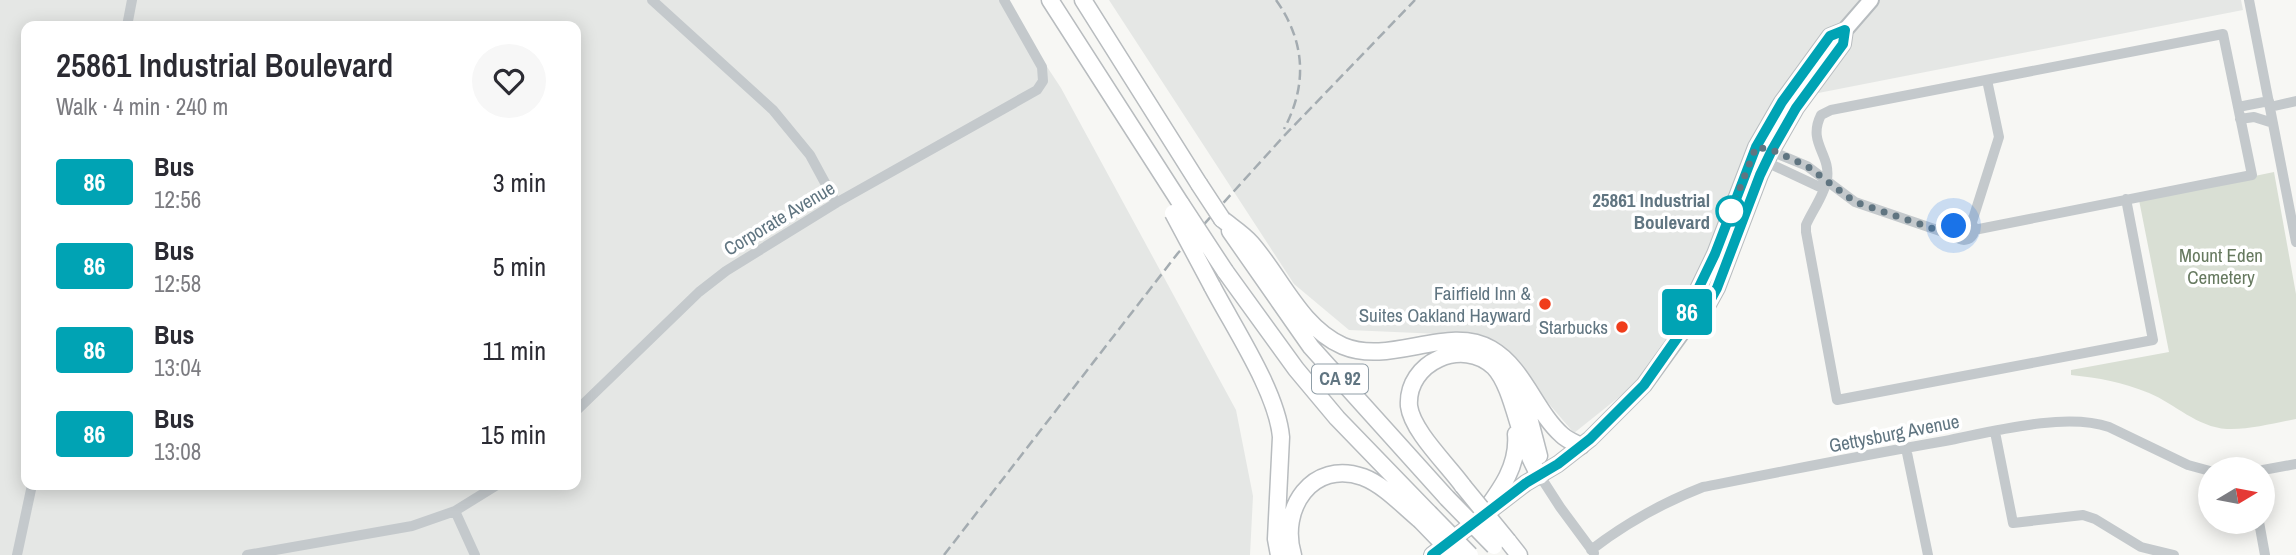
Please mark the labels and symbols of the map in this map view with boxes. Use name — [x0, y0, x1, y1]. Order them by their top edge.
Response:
street label: Corporate Avenue — [719, 175, 839, 261]
place label: 25861 Industrial Boulevard — [1592, 187, 1710, 235]
marker: 25861 Industrial Boulevard — [1716, 196, 1746, 226]
your location — [1936, 208, 1971, 243]
park label: Mount Eden Cemetery — [2179, 242, 2263, 290]
place label: Fairfield Inn & Suites Oakland Hayward — [1359, 280, 1532, 328]
line badge: 86 — [1656, 289, 1718, 335]
marker: Fairfield Inn & Suites Oakland Hayward — [1537, 296, 1553, 312]
place label: Starbucks — [1539, 314, 1608, 340]
marker: Starbucks — [1614, 319, 1630, 335]
road number: CA 92 — [1312, 365, 1368, 394]
street label: Gettysburg Avenue — [1827, 408, 1961, 458]
north arrow — [2198, 457, 2275, 534]

